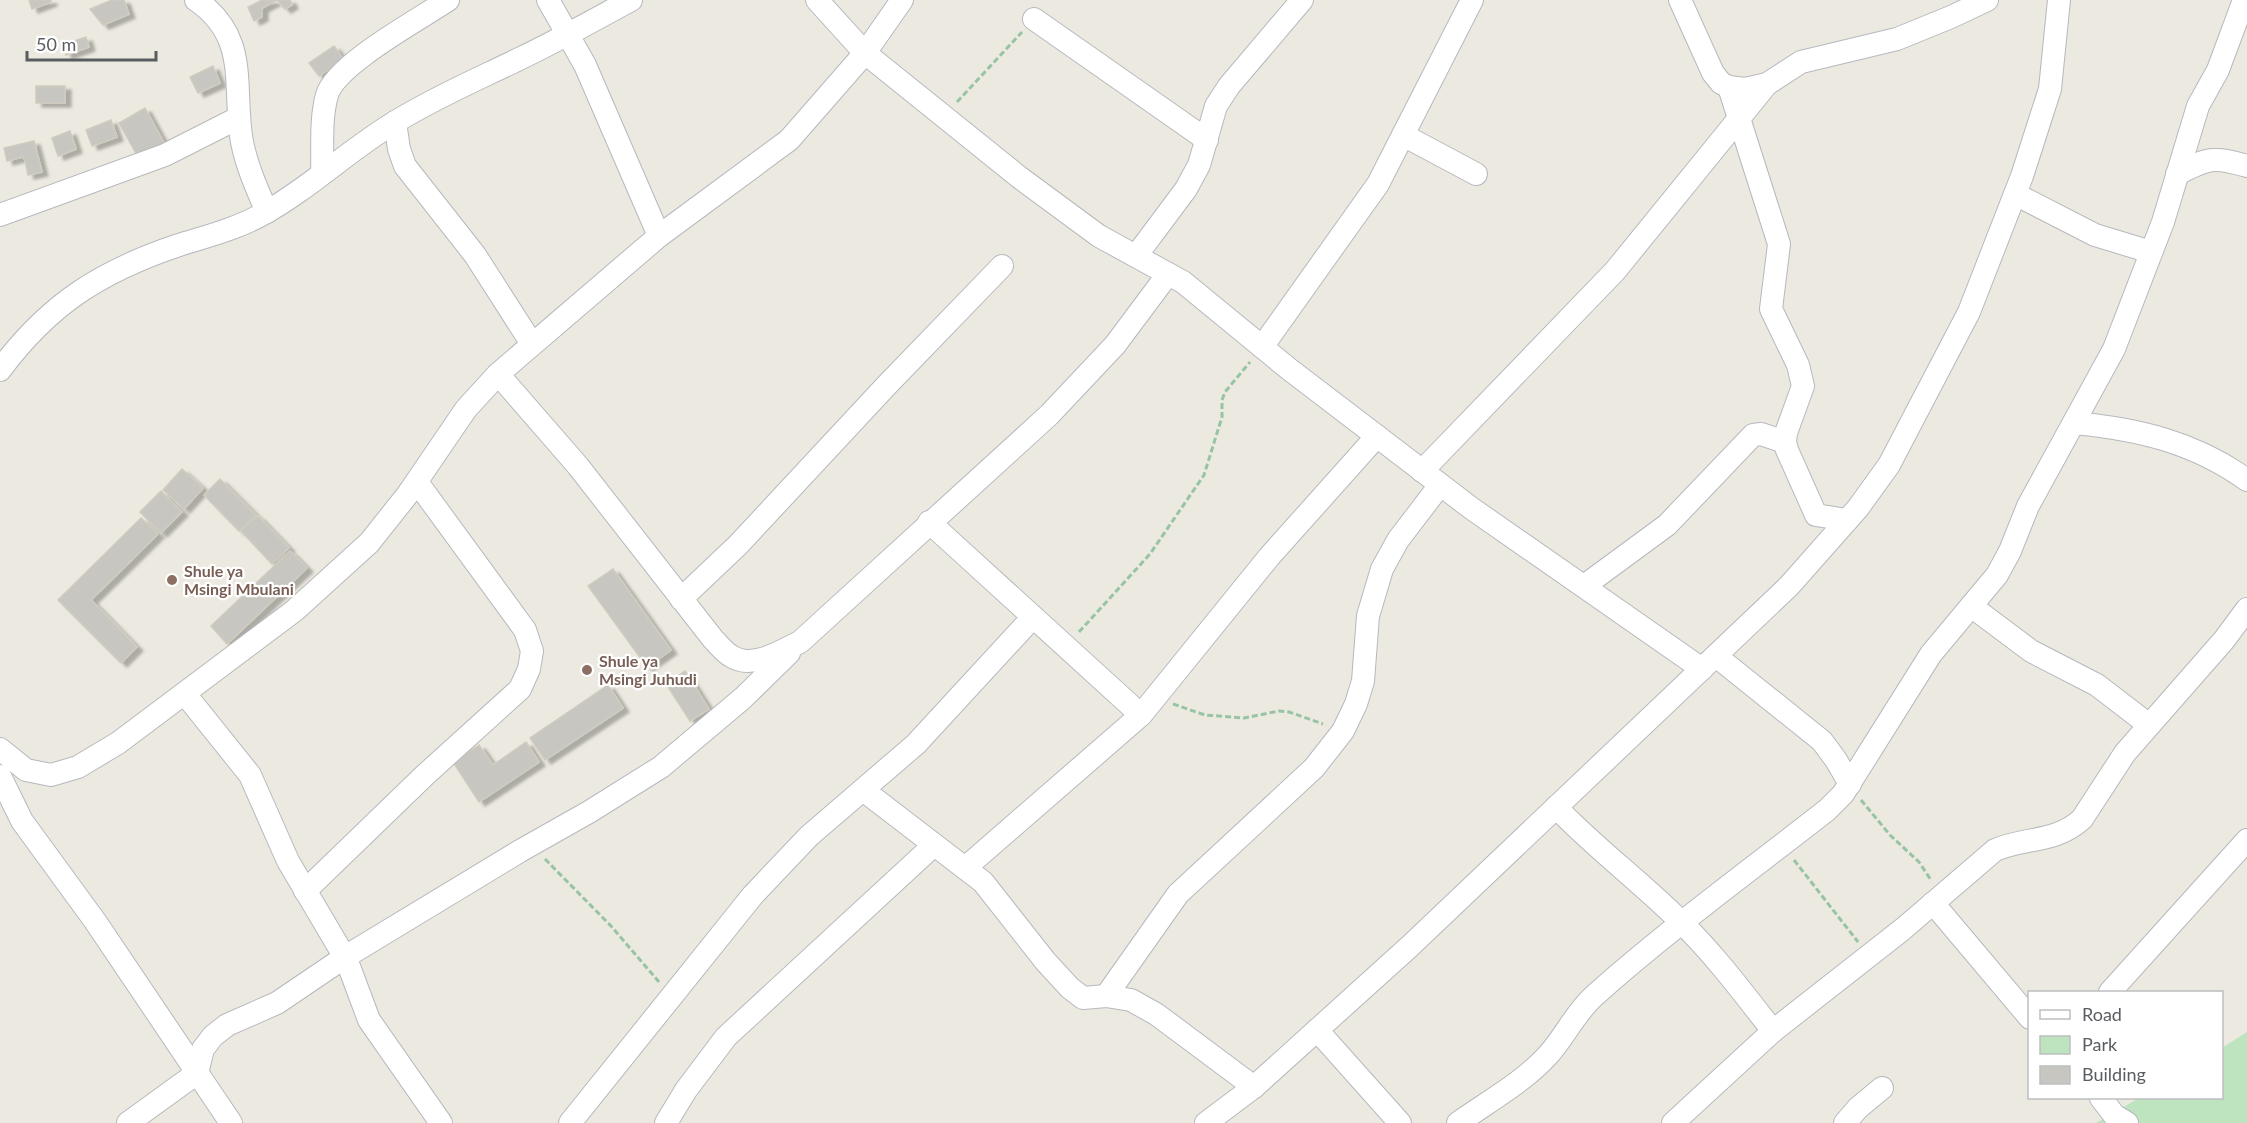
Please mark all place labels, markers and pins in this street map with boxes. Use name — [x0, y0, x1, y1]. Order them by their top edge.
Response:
place label: Shule ya Msingi Mbulani — [184, 561, 294, 598]
marker: Shule ya Msingi Mbulani — [165, 573, 179, 587]
place label: Shule ya Msingi Juhudi — [599, 651, 697, 688]
marker: Shule ya Msingi Juhudi — [580, 663, 594, 677]

